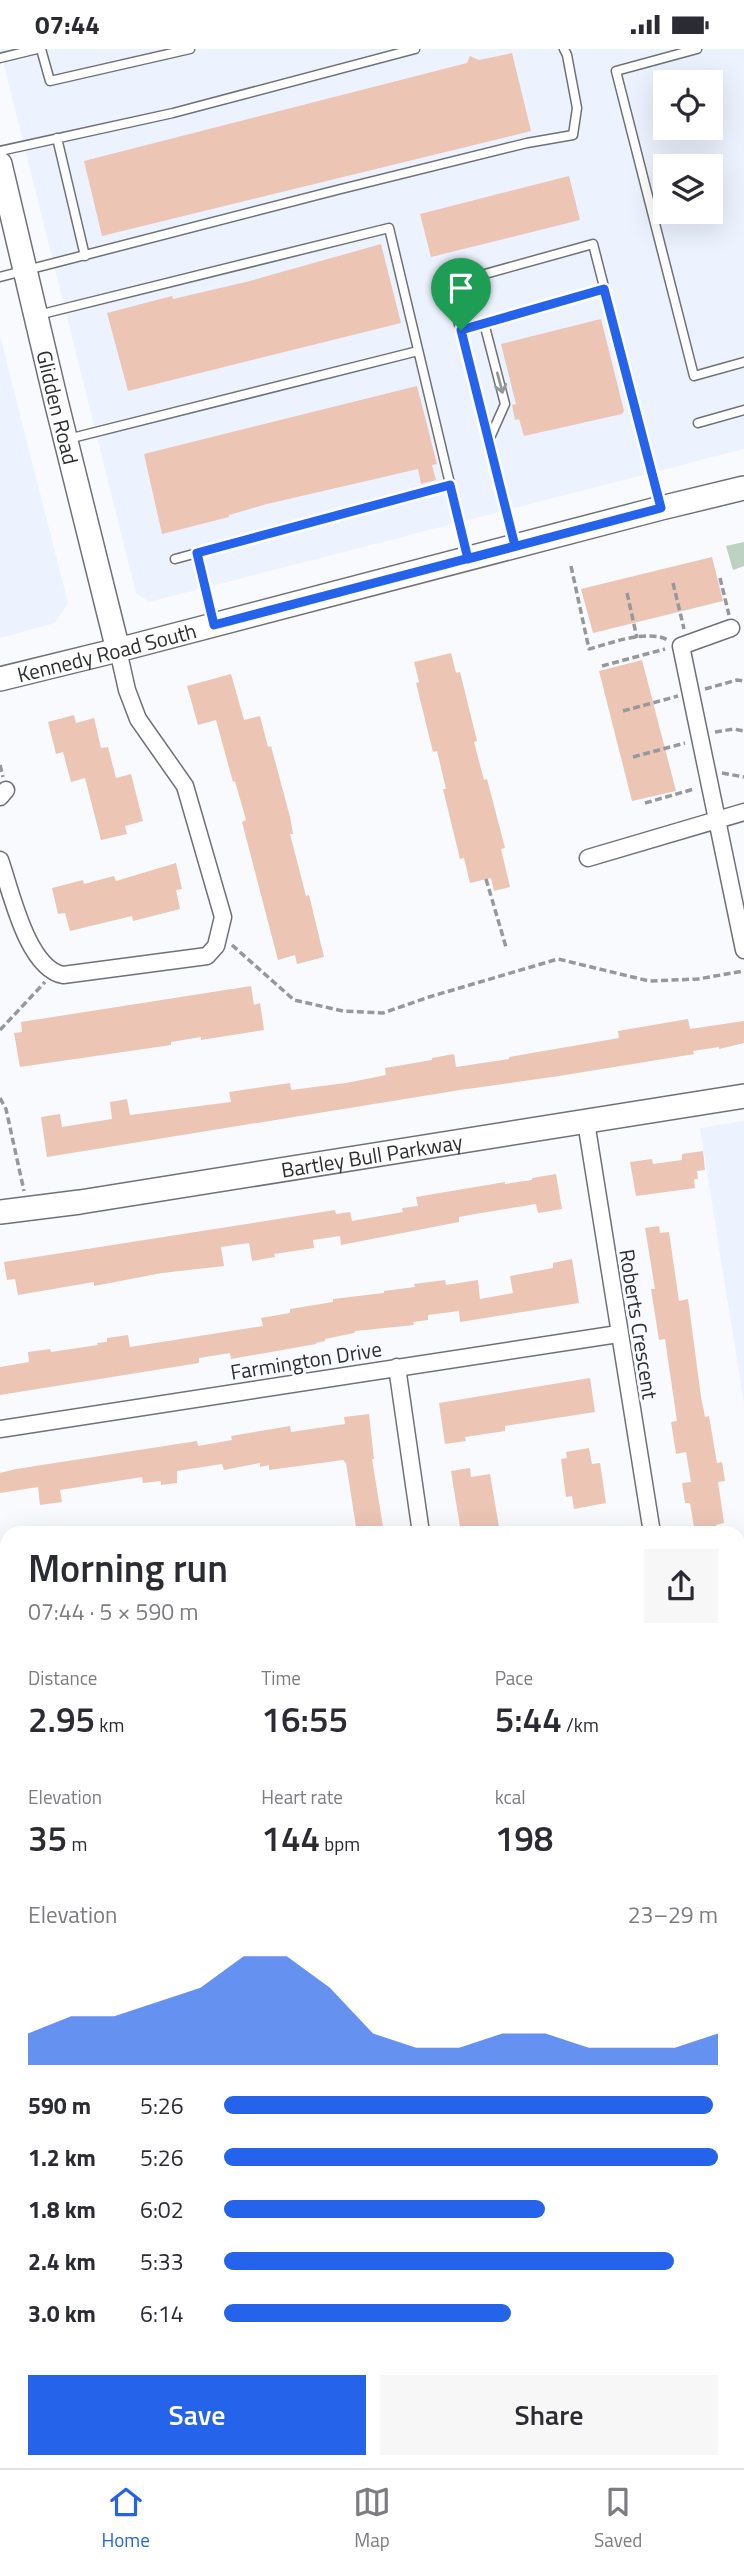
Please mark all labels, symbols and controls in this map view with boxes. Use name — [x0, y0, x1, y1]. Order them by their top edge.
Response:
text: 07:44 — [35, 5, 100, 44]
map controls — [653, 70, 723, 224]
button: locate — [653, 70, 723, 140]
button: layers — [653, 154, 723, 224]
pin — [431, 258, 491, 330]
icon: arrive — [442, 269, 480, 307]
street label: Glidden Road — [29, 347, 87, 468]
one-way arrow — [494, 371, 507, 394]
street label: Kennedy Road South — [14, 614, 200, 690]
street label: Bartley Bull Parkway — [279, 1125, 465, 1186]
street label: Roberts Crescent — [611, 1247, 667, 1402]
street label: Farmington Drive — [228, 1332, 384, 1388]
text: Morning run — [28, 1539, 228, 1597]
button: share — [644, 1549, 718, 1623]
text: 07:44 · 5 × 590 m — [28, 1594, 198, 1629]
text: Distance — [28, 1663, 97, 1692]
text: Time — [261, 1663, 301, 1692]
text: Pace — [495, 1663, 533, 1692]
text: 2.95 — [28, 1692, 95, 1746]
text: 16:55 — [261, 1692, 348, 1746]
text: 5:44 — [495, 1692, 562, 1746]
text: km — [95, 1710, 124, 1739]
text: /km — [562, 1710, 599, 1739]
text: Elevation — [28, 1782, 102, 1811]
text: Heart rate — [261, 1782, 343, 1811]
text: kcal — [495, 1782, 526, 1811]
text: 35 — [28, 1811, 67, 1865]
text: 144 — [261, 1811, 320, 1865]
text: 198 — [495, 1811, 553, 1865]
text: m — [67, 1829, 87, 1858]
text: bpm — [320, 1829, 360, 1858]
text: Elevation — [28, 1897, 117, 1932]
text: 23–29 m — [628, 1897, 718, 1932]
text: 590 m — [28, 2088, 91, 2123]
text: 5:26 — [140, 2088, 184, 2123]
text: 1.2 km — [28, 2140, 96, 2175]
text: 5:26 — [140, 2140, 184, 2175]
text: 1.8 km — [28, 2192, 96, 2227]
text: 6:02 — [140, 2192, 184, 2227]
text: 2.4 km — [28, 2244, 96, 2279]
text: 5:33 — [140, 2244, 184, 2279]
text: 3.0 km — [28, 2296, 96, 2331]
text: 6:14 — [140, 2296, 184, 2331]
button: Save — [28, 2375, 366, 2455]
button: Share — [380, 2375, 718, 2455]
tab: Home — [102, 2483, 150, 2554]
tab: Map — [353, 2483, 391, 2554]
tab: Saved — [594, 2483, 642, 2554]

